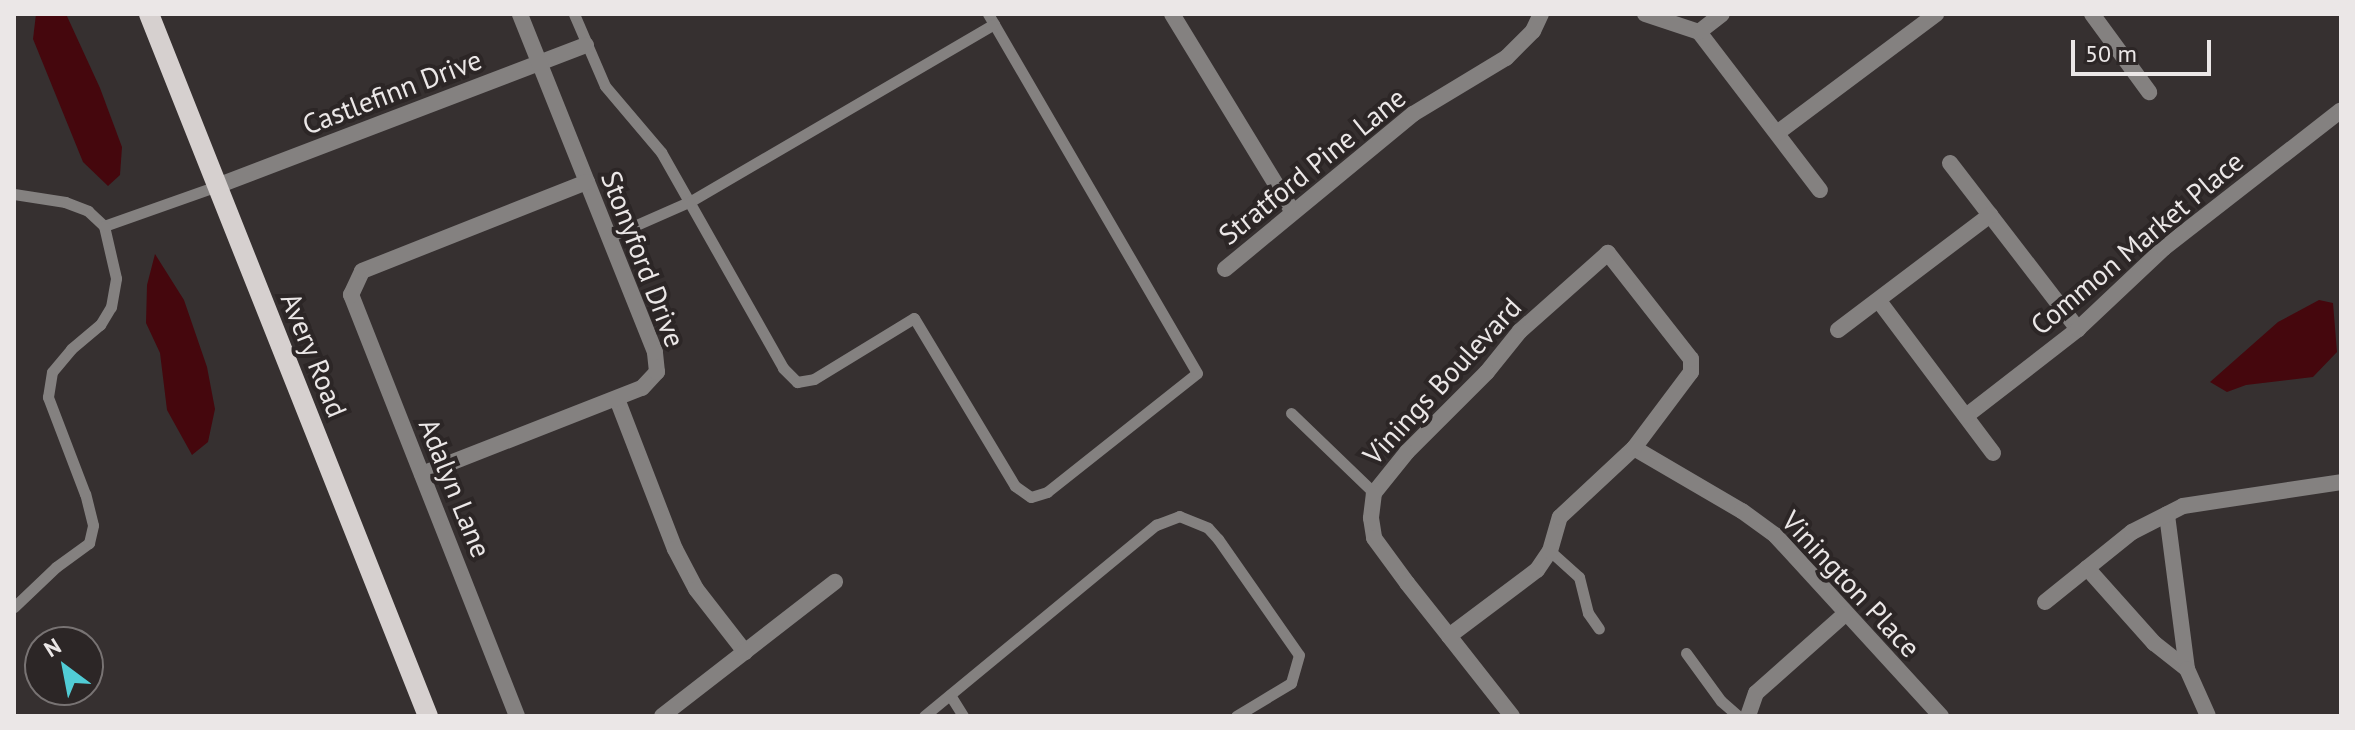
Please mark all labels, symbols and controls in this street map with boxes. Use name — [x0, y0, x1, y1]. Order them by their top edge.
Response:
scale bar — [2075, 24, 2215, 74]
text: 50 m — [2085, 38, 2137, 69]
street label: Castlefinn Drive — [298, 42, 486, 142]
street label: Stratford Pine Lane — [1212, 80, 1412, 252]
street label: Common Market Place — [2024, 144, 2250, 342]
street label: Stonyford Drive — [594, 166, 692, 352]
street label: Avery Road — [274, 287, 354, 423]
street label: Vinings Boulevard — [1356, 291, 1528, 471]
street label: Adalyn Lane — [412, 414, 498, 562]
street label: Vinington Place — [1775, 504, 1927, 664]
north arrow — [24, 626, 104, 706]
text: N — [39, 632, 66, 663]

